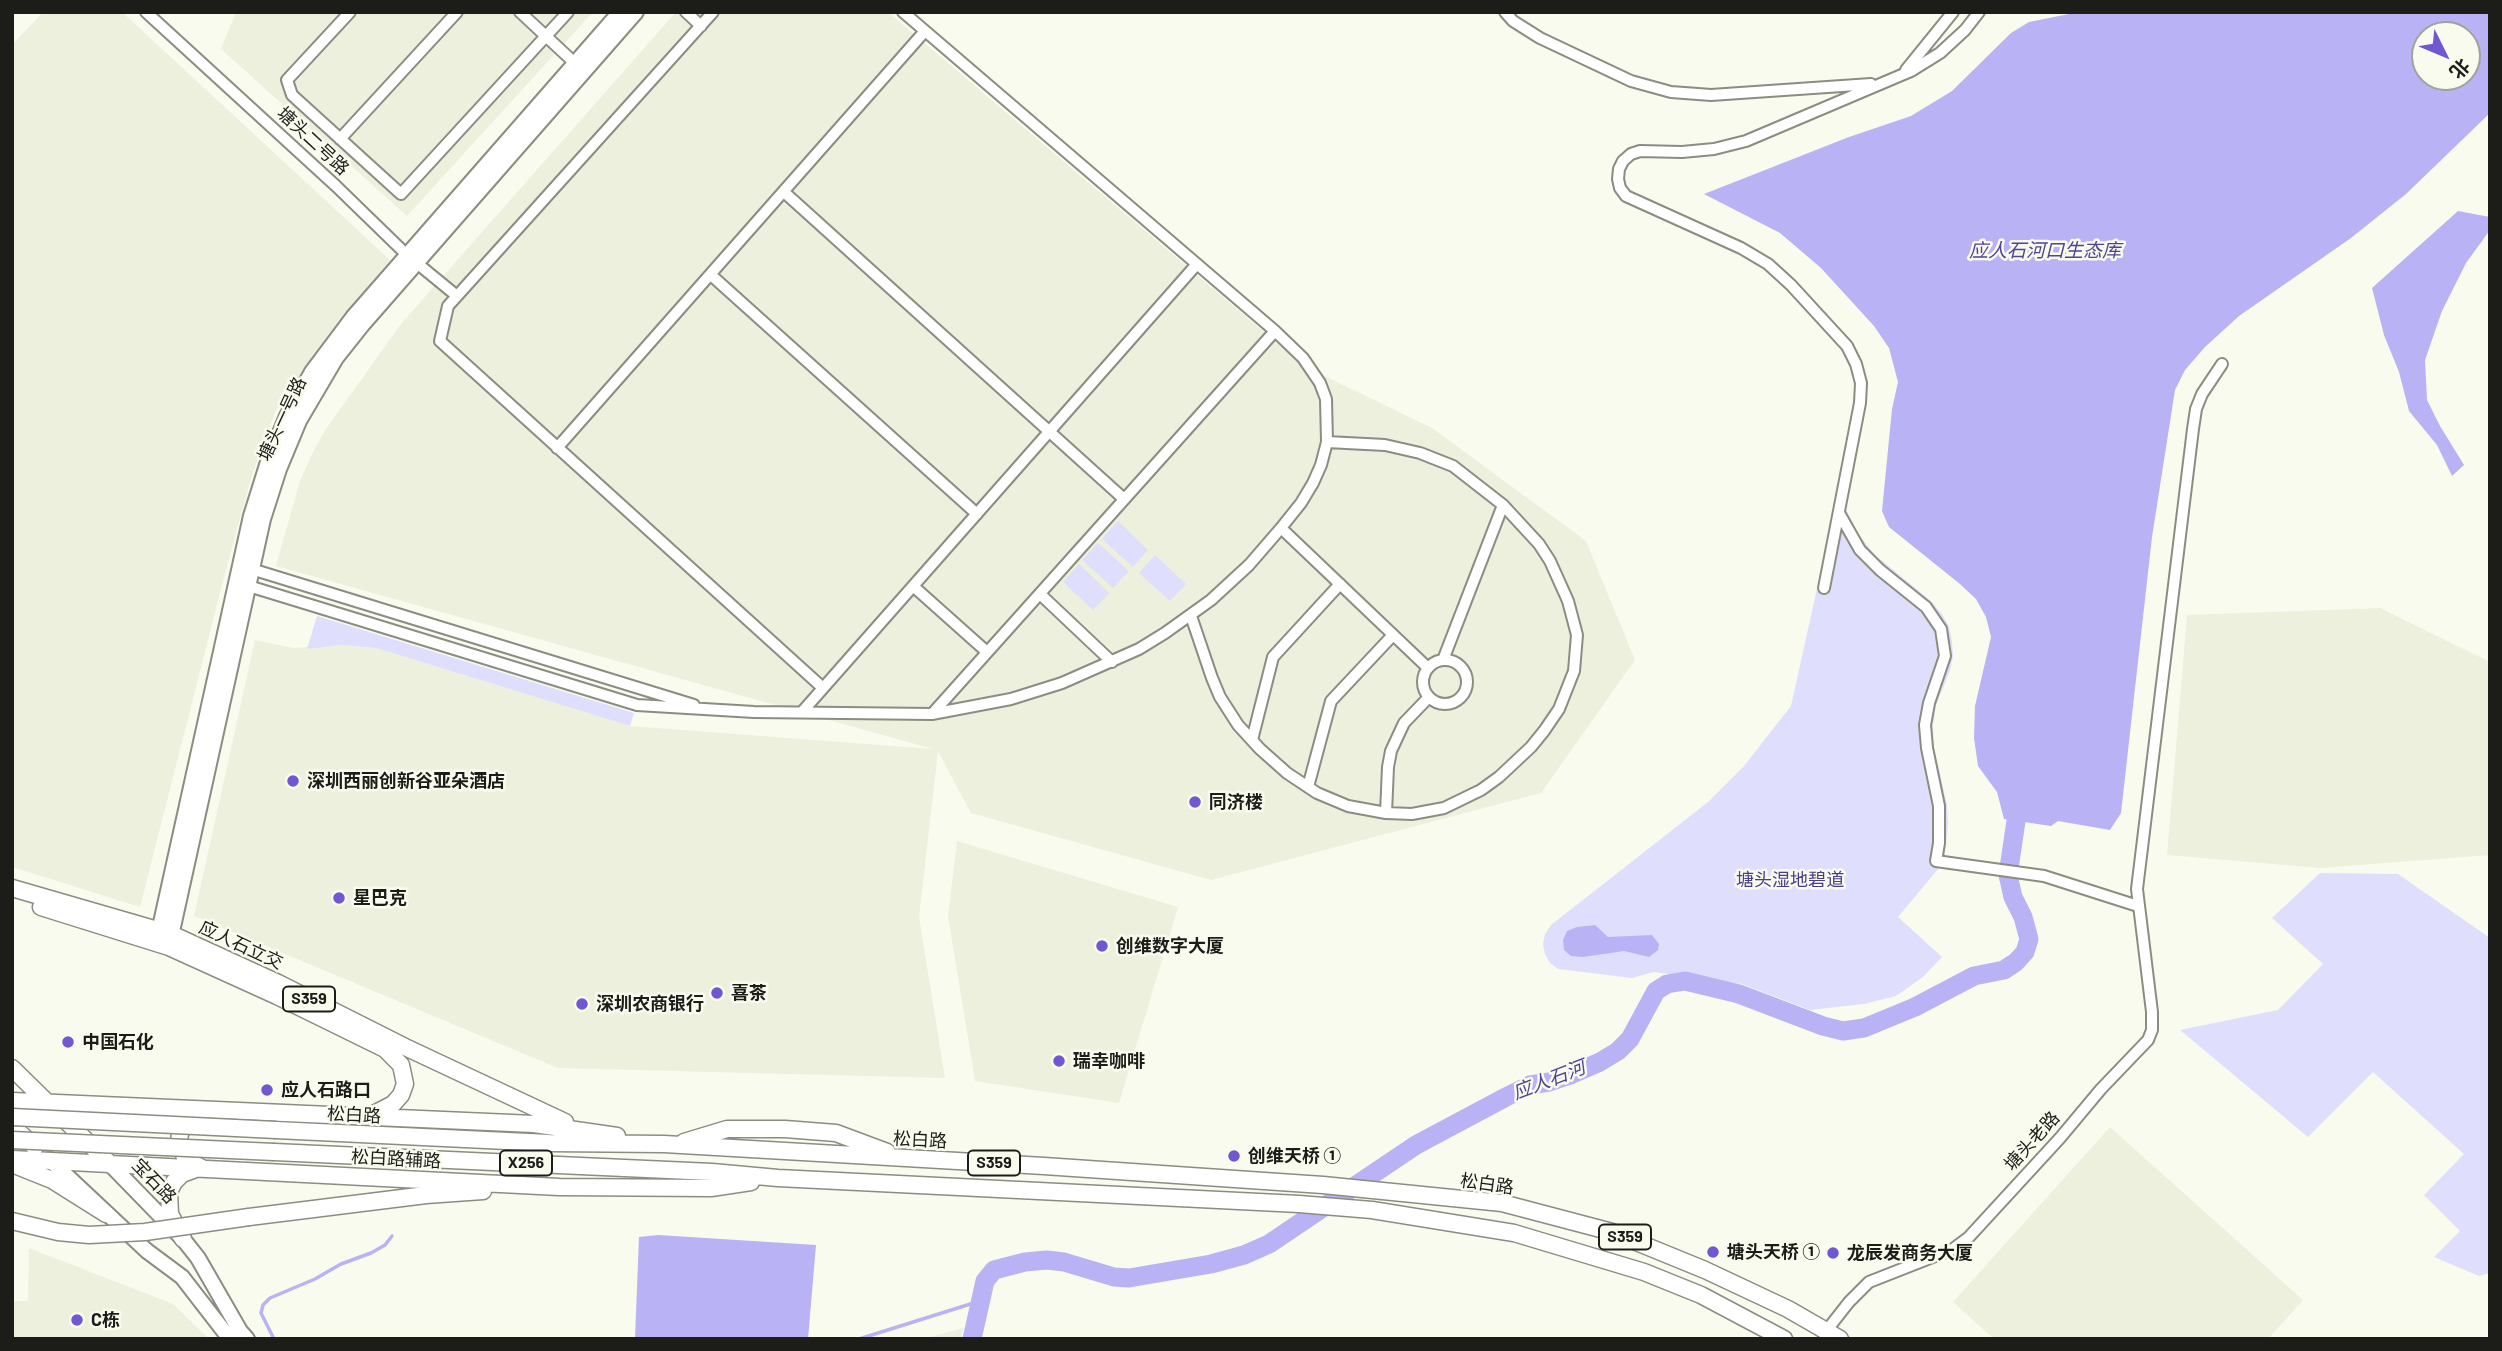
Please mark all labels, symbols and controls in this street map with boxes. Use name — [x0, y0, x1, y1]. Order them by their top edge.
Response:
north arrow — [2411, 21, 2481, 91]
text: 北 — [2445, 54, 2475, 84]
street label: 塘头二号路 — [273, 102, 353, 180]
water label: 应人石河口生态库 — [1969, 240, 2121, 262]
street label: 塘头一号路 — [253, 374, 311, 464]
place label: 深圳西丽创新谷亚朵酒店 — [307, 770, 505, 792]
marker: 深圳西丽创新谷亚朵酒店 — [285, 773, 301, 789]
place label: 同济楼 — [1209, 791, 1263, 813]
marker: 同济楼 — [1187, 794, 1203, 810]
park label: 塘头湿地碧道 — [1736, 869, 1844, 891]
place label: 星巴克 — [353, 887, 407, 909]
marker: 星巴克 — [331, 890, 347, 906]
street label: 应人石立交 — [196, 916, 286, 974]
place label: 创维数字大厦 — [1116, 935, 1224, 957]
marker: 创维数字大厦 — [1094, 938, 1110, 954]
place label: 喜茶 — [731, 982, 767, 1004]
marker: 喜茶 — [709, 985, 725, 1001]
road number: S359 — [283, 987, 335, 1012]
place label: 深圳农商银行 — [596, 993, 704, 1015]
marker: 深圳农商银行 — [574, 996, 590, 1012]
place label: 中国石化 — [82, 1031, 154, 1053]
marker: 中国石化 — [60, 1034, 76, 1050]
place label: 瑞幸咖啡 — [1073, 1050, 1145, 1072]
marker: 瑞幸咖啡 — [1051, 1053, 1067, 1069]
water label: 应人石河 — [1509, 1056, 1589, 1104]
place label: 应人石路口 — [281, 1079, 371, 1101]
marker: 应人石路口 — [259, 1082, 275, 1098]
street label: 松白路 — [326, 1103, 382, 1127]
street label: 塘头老路 — [2000, 1107, 2064, 1175]
street label: 松白路 — [892, 1128, 948, 1152]
place label: 创维天桥 ① — [1248, 1145, 1342, 1167]
street label: 松白路辅路 — [350, 1146, 442, 1172]
marker: 创维天桥 ① — [1226, 1148, 1242, 1164]
road number: X256 — [500, 1150, 552, 1176]
road number: S359 — [968, 1150, 1020, 1176]
street label: 宝石路 — [127, 1154, 181, 1208]
street label: 松白路 — [1459, 1170, 1515, 1198]
road number: S359 — [1599, 1224, 1651, 1250]
place label: 塘头天桥 ① — [1727, 1241, 1821, 1263]
place label: 龙辰发商务大厦 — [1847, 1242, 1973, 1264]
marker: 塘头天桥 ① — [1705, 1244, 1721, 1260]
marker: 龙辰发商务大厦 — [1825, 1245, 1841, 1261]
place label: C栋 — [91, 1309, 120, 1331]
marker: C栋 — [69, 1312, 85, 1328]

